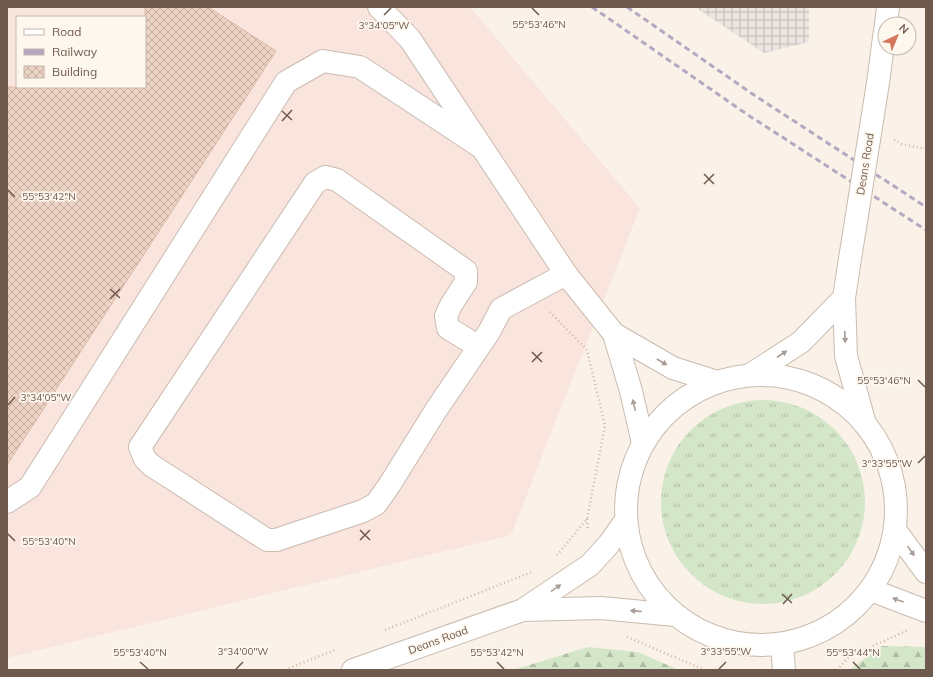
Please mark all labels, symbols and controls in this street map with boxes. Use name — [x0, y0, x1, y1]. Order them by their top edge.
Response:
legend — [16, 16, 146, 88]
north arrow — [877, 16, 917, 56]
text: 55°53'46"N — [512, 18, 566, 31]
text: 3°34'05"W — [359, 19, 409, 32]
text: N — [896, 21, 912, 37]
text: Road — [52, 24, 81, 39]
text: Railway — [52, 44, 98, 59]
text: Building — [52, 64, 97, 79]
street label: Deans Road — [853, 132, 877, 196]
text: 55°53'42"N — [22, 190, 76, 203]
one-way arrow — [842, 331, 848, 344]
one-way arrow — [777, 350, 787, 358]
one-way arrow — [656, 359, 668, 366]
text: 55°53'46"N — [857, 374, 911, 387]
text: 3°34'05"W — [21, 391, 71, 404]
one-way arrow — [631, 399, 637, 412]
text: 3°33'55"W — [862, 457, 912, 470]
text: 55°53'40"N — [22, 535, 76, 548]
one-way arrow — [907, 545, 915, 556]
one-way arrow — [550, 584, 561, 592]
one-way arrow — [892, 597, 904, 603]
one-way arrow — [630, 608, 642, 614]
street label: Deans Road — [406, 623, 470, 657]
text: 3°34'00"W — [218, 645, 268, 658]
text: 3°33'55"W — [701, 645, 751, 658]
text: 55°53'40"N — [113, 646, 167, 659]
text: 55°53'42"N — [470, 646, 524, 659]
text: 55°53'44"N — [826, 646, 880, 659]

